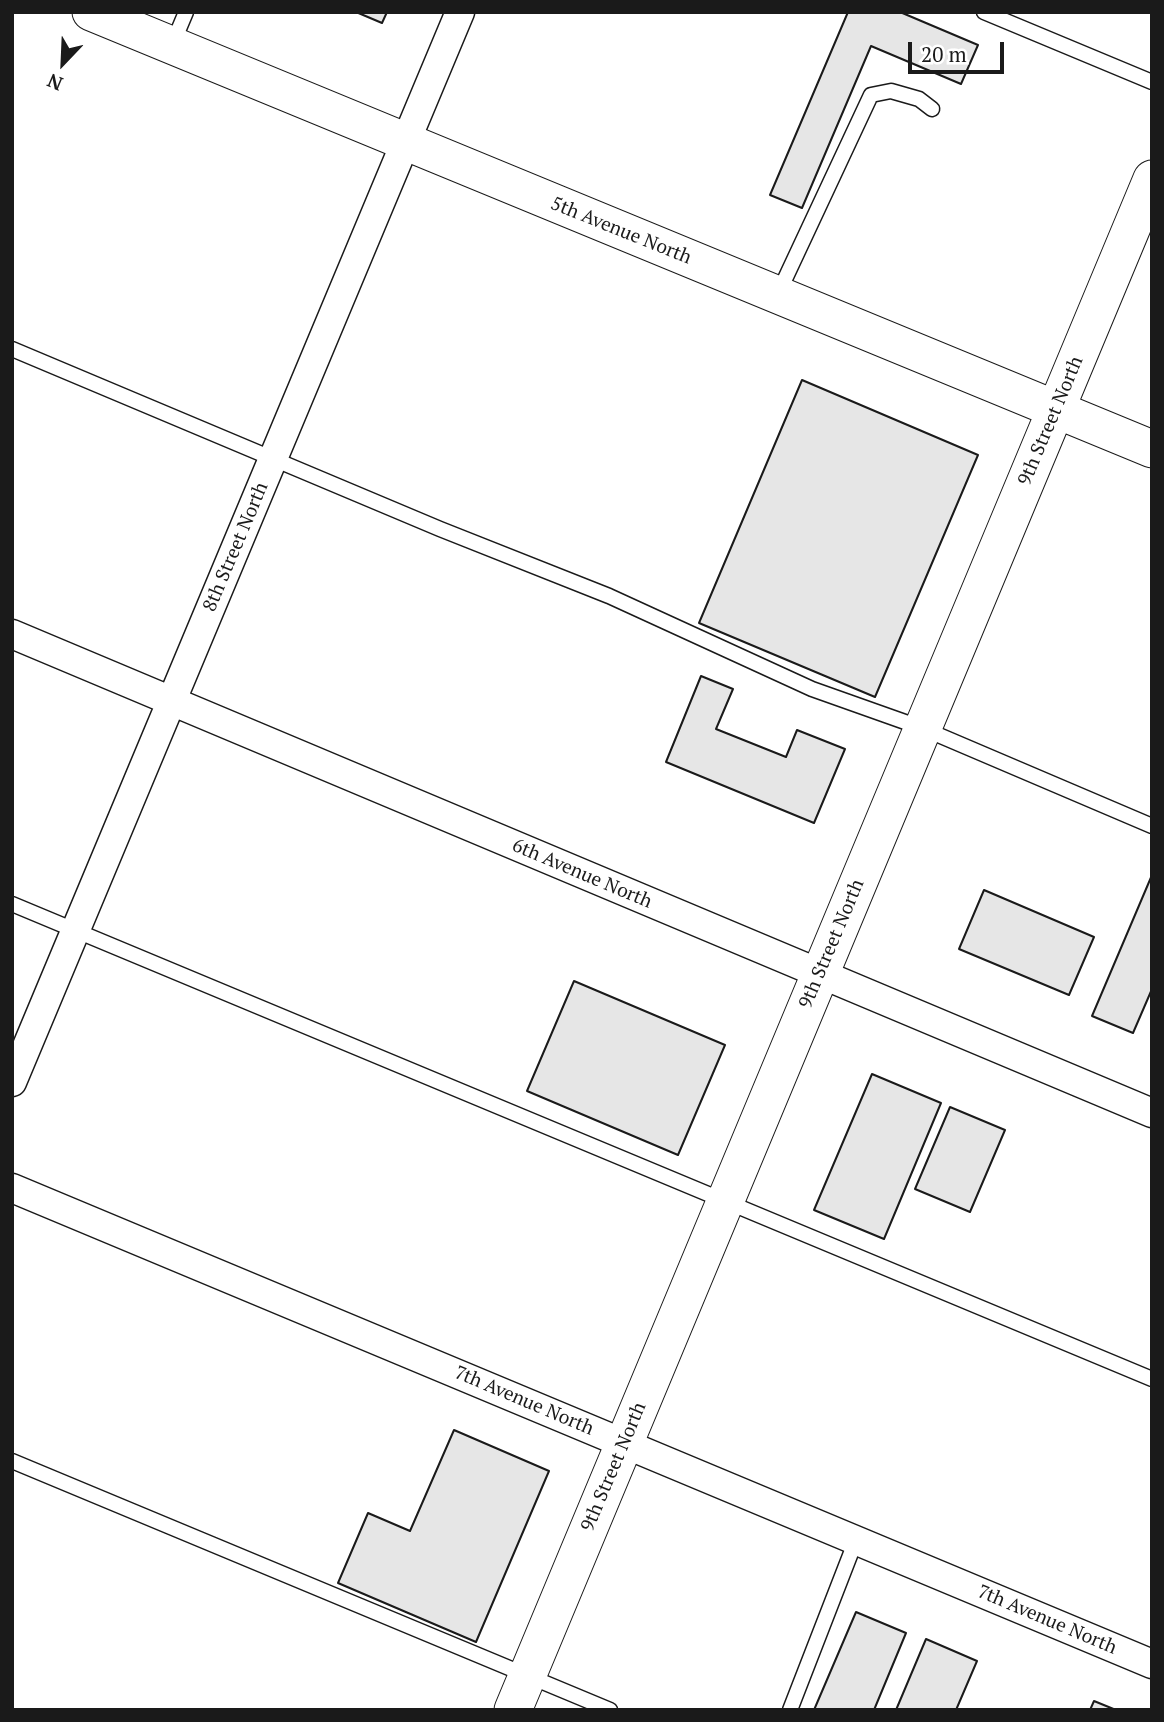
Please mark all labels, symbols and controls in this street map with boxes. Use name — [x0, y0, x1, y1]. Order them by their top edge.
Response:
north arrow — [28, 28, 98, 98]
scale bar — [912, 28, 1008, 72]
text: 20 m — [921, 40, 967, 68]
text: N — [43, 68, 66, 97]
street label: 5th Avenue North — [547, 192, 695, 270]
street label: 9th Street North — [1014, 353, 1088, 489]
street label: 8th Street North — [199, 479, 273, 615]
street label: 6th Avenue North — [509, 834, 655, 914]
street label: 9th Street North — [795, 876, 869, 1012]
street label: 7th Avenue North — [451, 1361, 597, 1441]
street label: 9th Street North — [577, 1399, 651, 1535]
street label: 7th Avenue North — [974, 1580, 1120, 1660]

